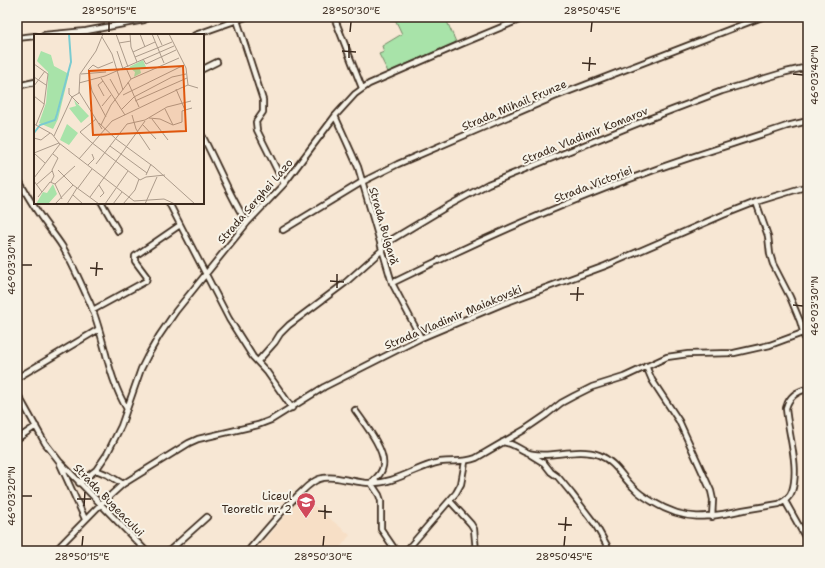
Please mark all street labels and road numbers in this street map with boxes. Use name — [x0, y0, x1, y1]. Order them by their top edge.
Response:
street label: Strada Mihail Frunze — [459, 77, 569, 134]
street label: Strada Vladimir Komarov — [520, 103, 650, 168]
street label: Strada Serghei Lazo — [214, 155, 297, 247]
street label: Strada Victoriei — [552, 163, 635, 206]
street label: Strada Bulgară — [365, 186, 402, 267]
street label: Strada Vladimir Maiakovski — [382, 282, 524, 353]
street label: Strada Bugeacului — [70, 461, 147, 540]

